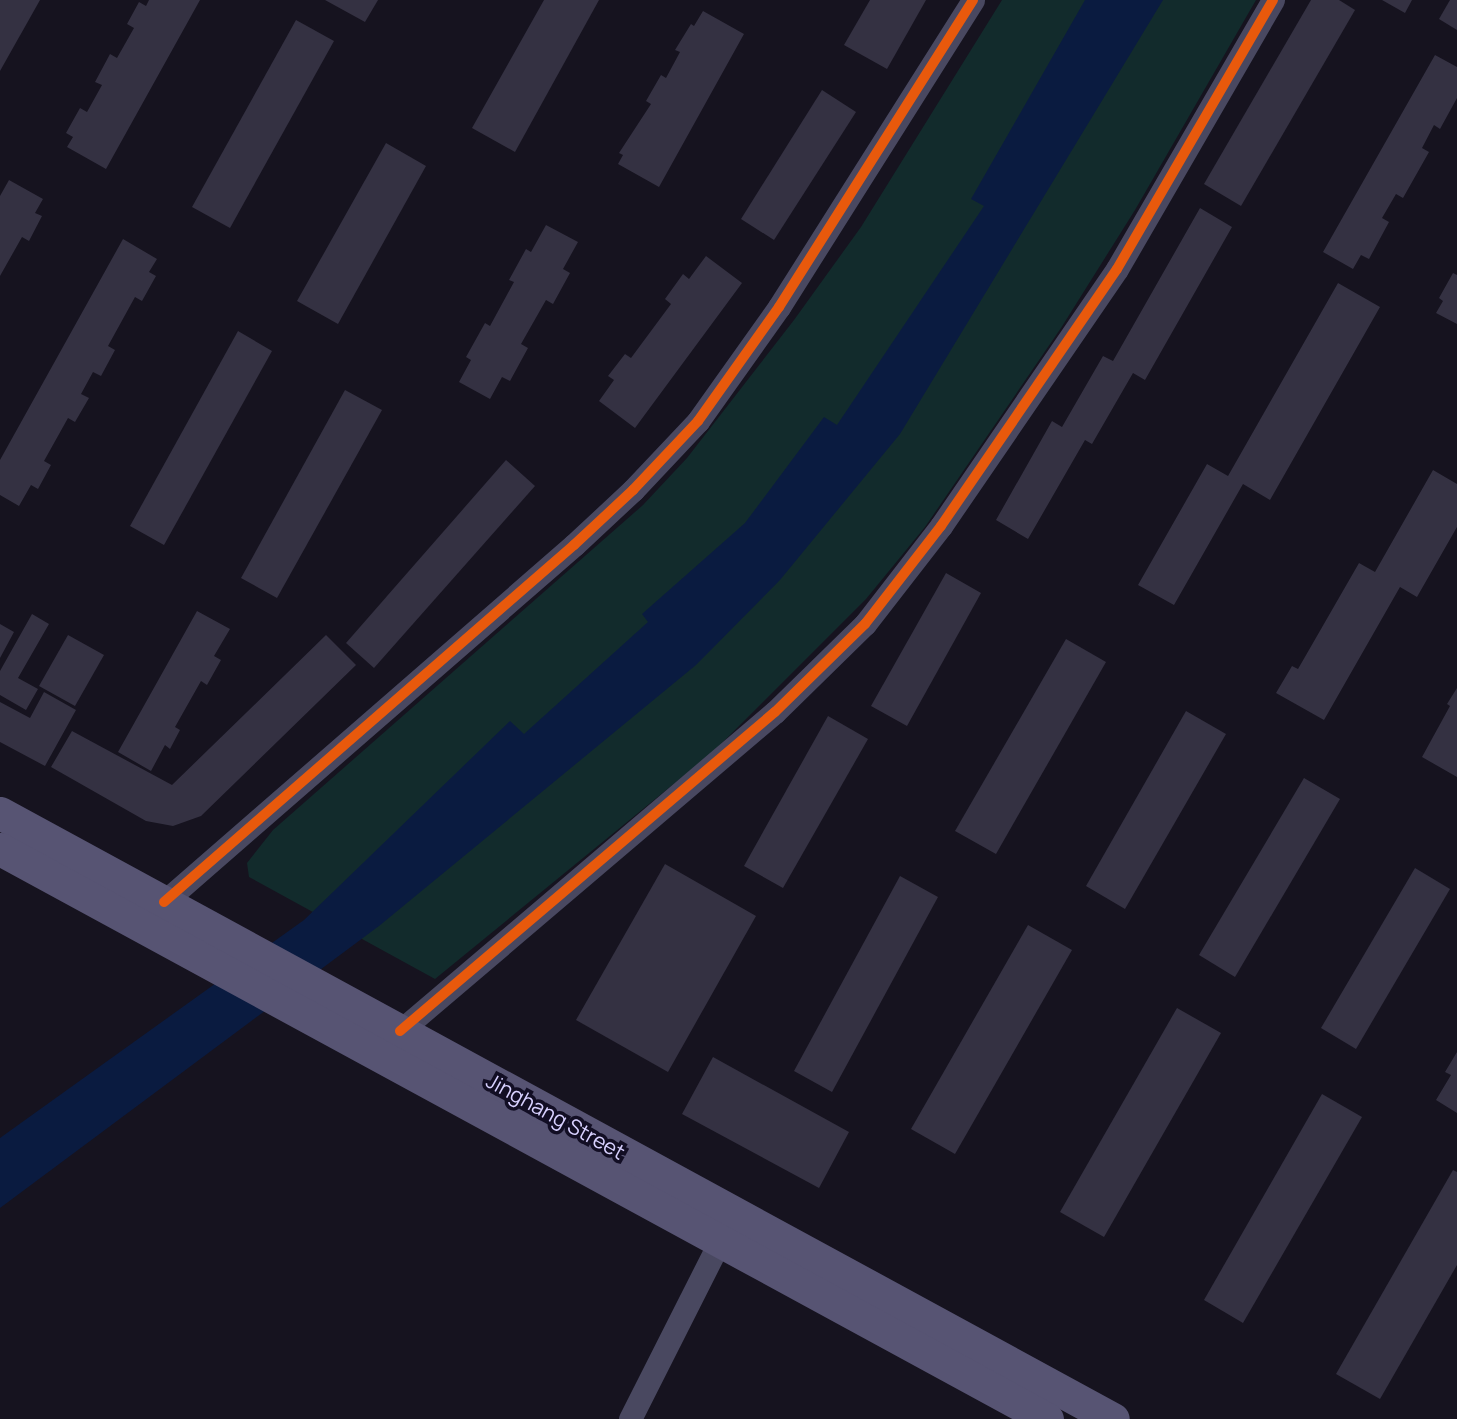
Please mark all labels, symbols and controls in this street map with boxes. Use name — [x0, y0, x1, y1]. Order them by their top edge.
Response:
street label: Jinghang Street — [482, 1068, 630, 1164]

